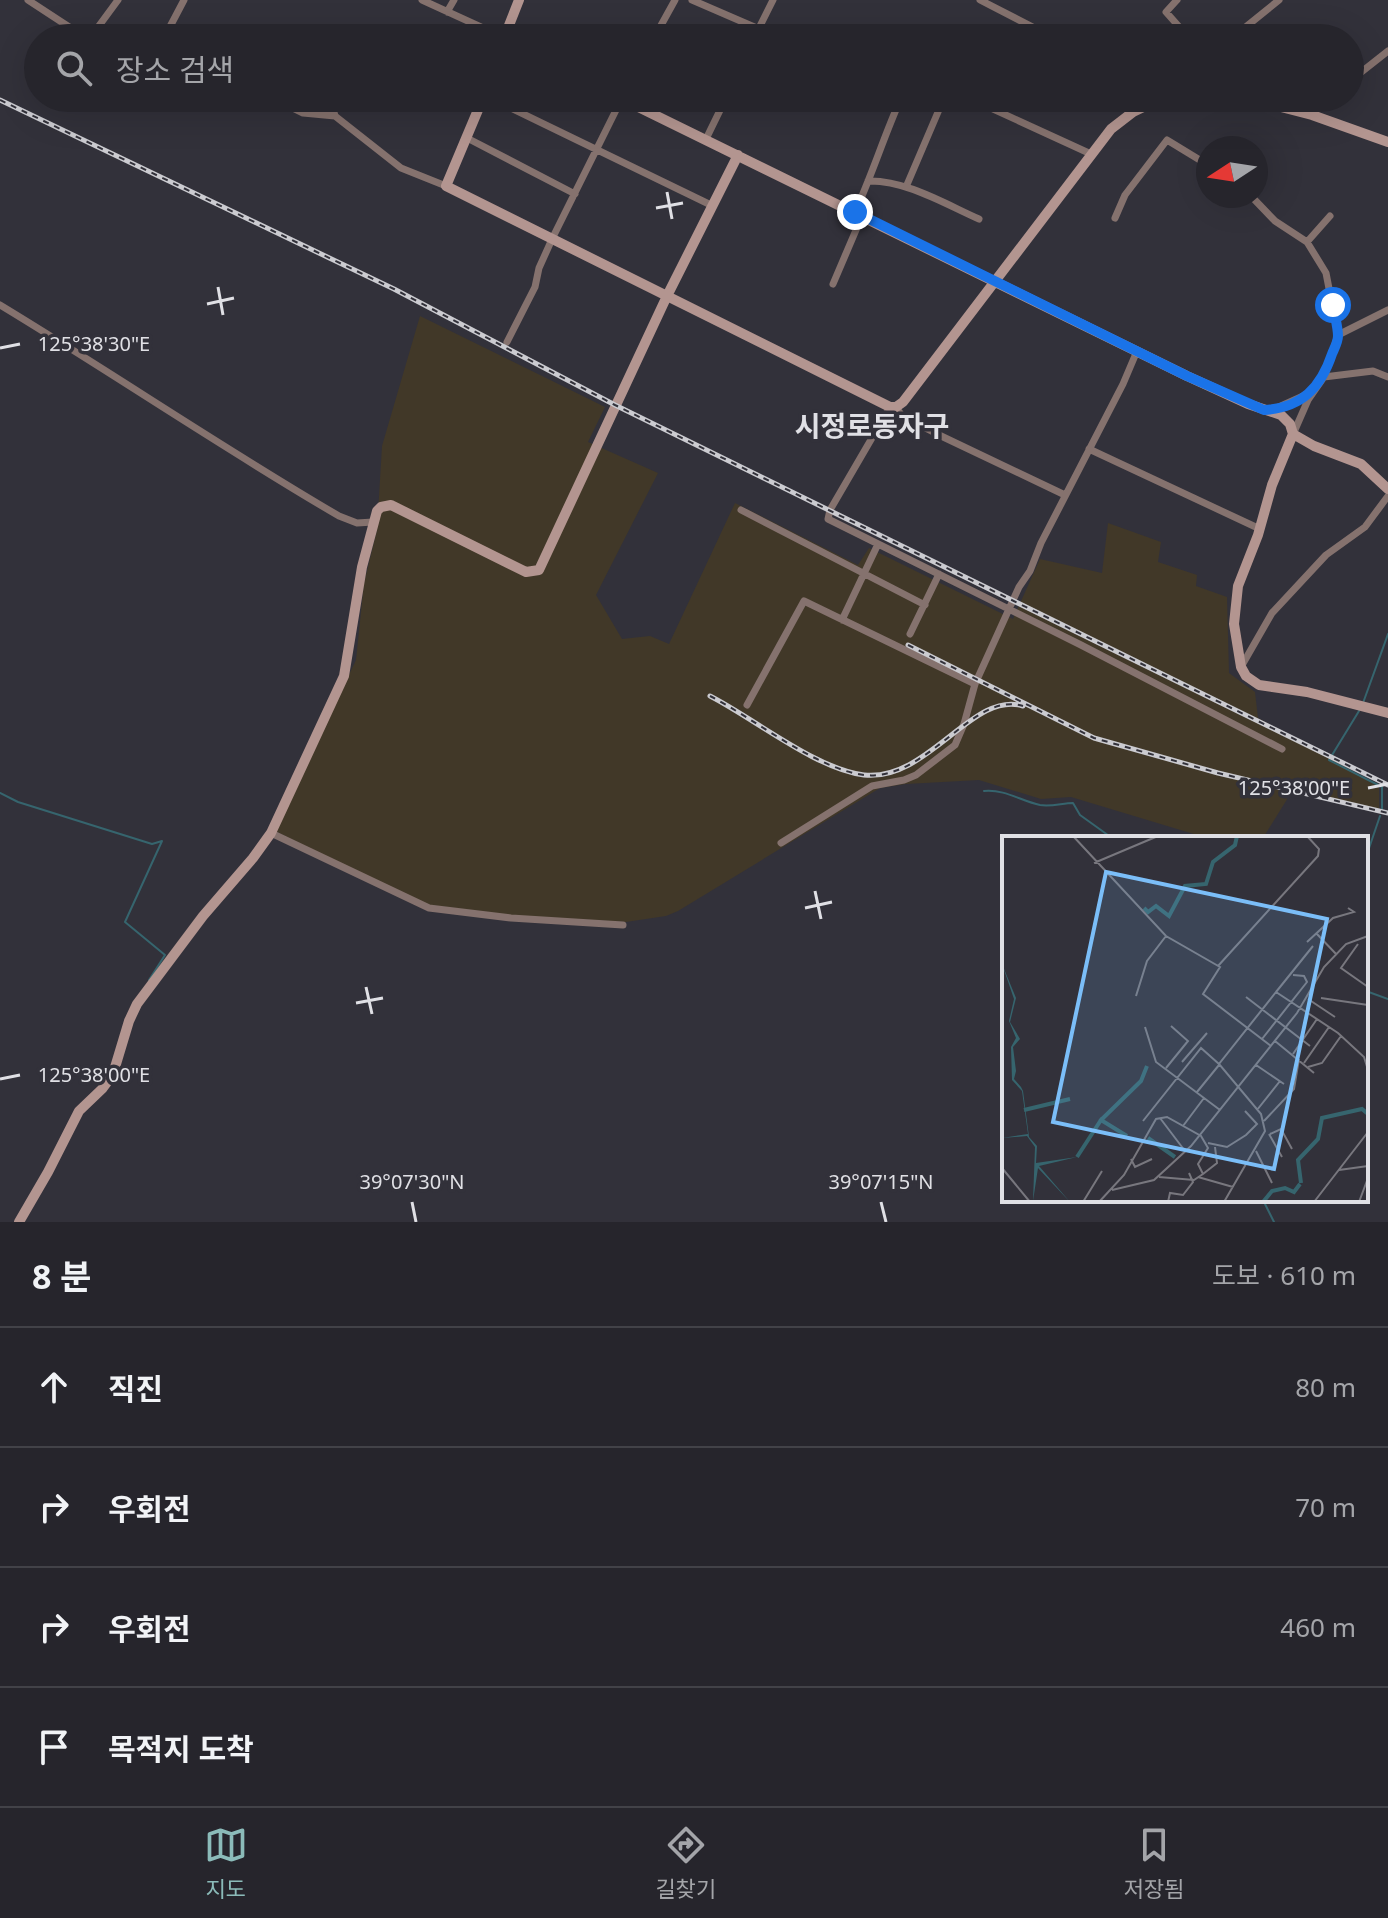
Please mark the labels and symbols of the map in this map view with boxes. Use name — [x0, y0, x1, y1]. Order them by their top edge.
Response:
north arrow — [1196, 136, 1268, 208]
route end — [837, 194, 873, 230]
route start — [1315, 287, 1351, 323]
text: 125°38'30"E — [38, 330, 150, 357]
district label: 시정로동자구 — [795, 406, 949, 444]
text: 125°38'00"E — [1238, 774, 1350, 801]
inset map — [1002, 836, 1368, 1202]
text: 125°38'00"E — [38, 1061, 150, 1088]
text: 39°07'30"N — [359, 1168, 465, 1195]
text: 39°07'15"N — [828, 1168, 934, 1195]

